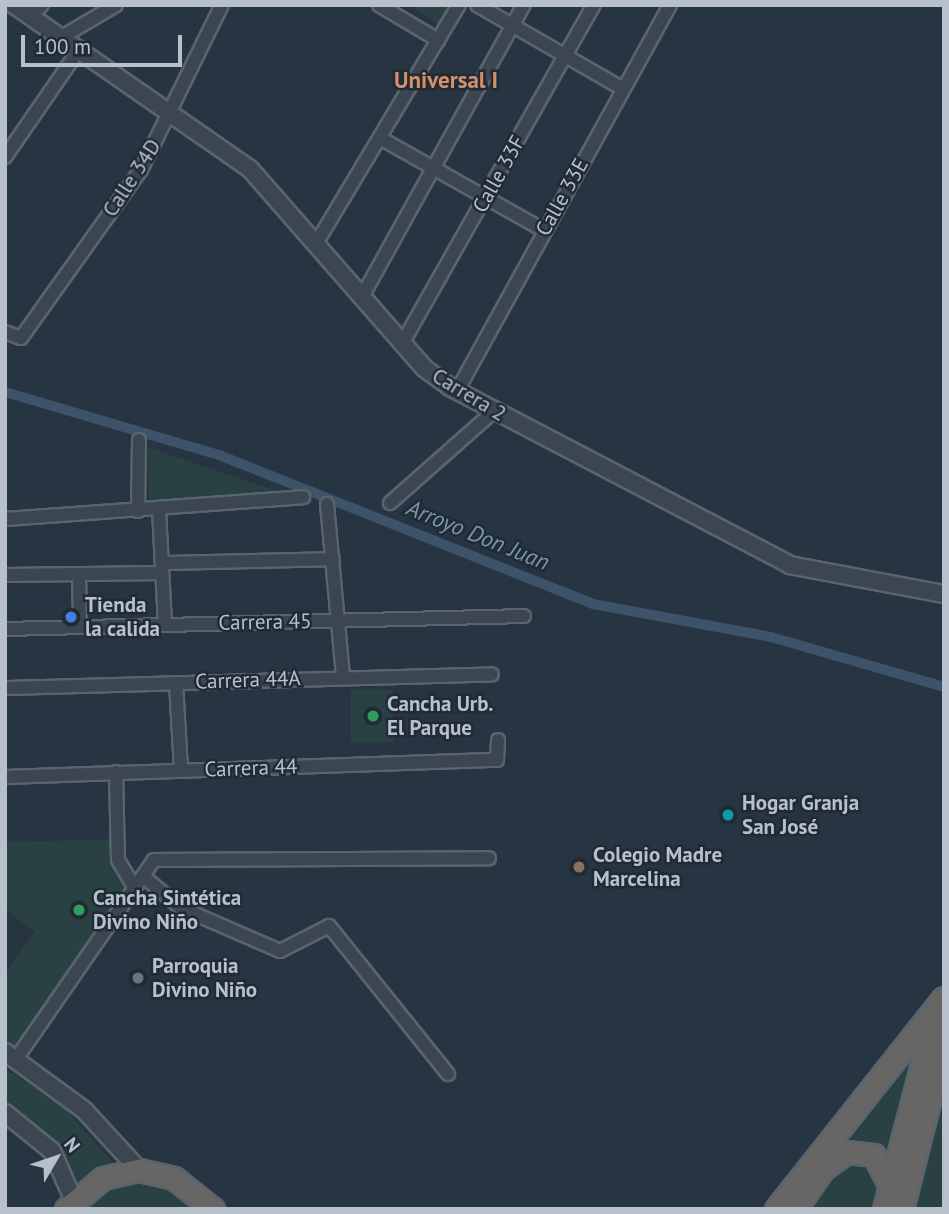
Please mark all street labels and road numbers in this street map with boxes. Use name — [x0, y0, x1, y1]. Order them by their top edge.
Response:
street label: Calle 33F — [468, 131, 530, 217]
street label: Calle 34D — [98, 135, 166, 221]
street label: Calle 33E — [530, 154, 594, 240]
street label: Carrera 2 — [428, 363, 510, 427]
street label: Carrera 45 — [218, 609, 312, 635]
street label: Carrera 44A — [195, 666, 301, 694]
street label: Carrera 44 — [204, 754, 298, 782]

